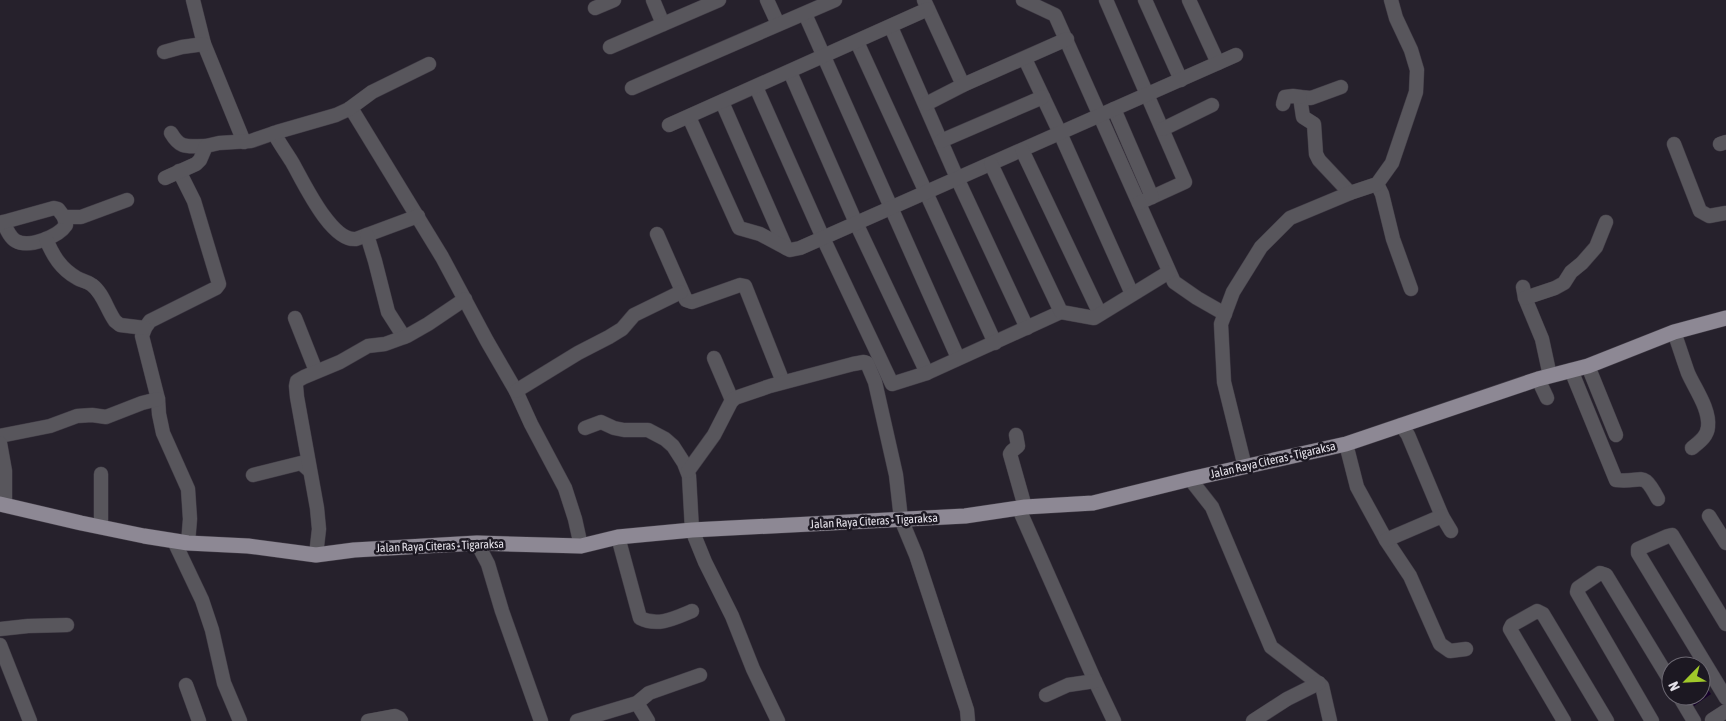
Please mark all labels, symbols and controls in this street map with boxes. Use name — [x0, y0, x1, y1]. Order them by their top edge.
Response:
street label: Jalan Raya Citeras - Tigaraksa — [1209, 439, 1337, 481]
street label: Jalan Raya Citeras - Tigaraksa — [810, 511, 938, 531]
street label: Jalan Raya Citeras - Tigaraksa — [376, 537, 504, 555]
north arrow — [1661, 656, 1711, 706]
text: N — [1665, 679, 1683, 693]

